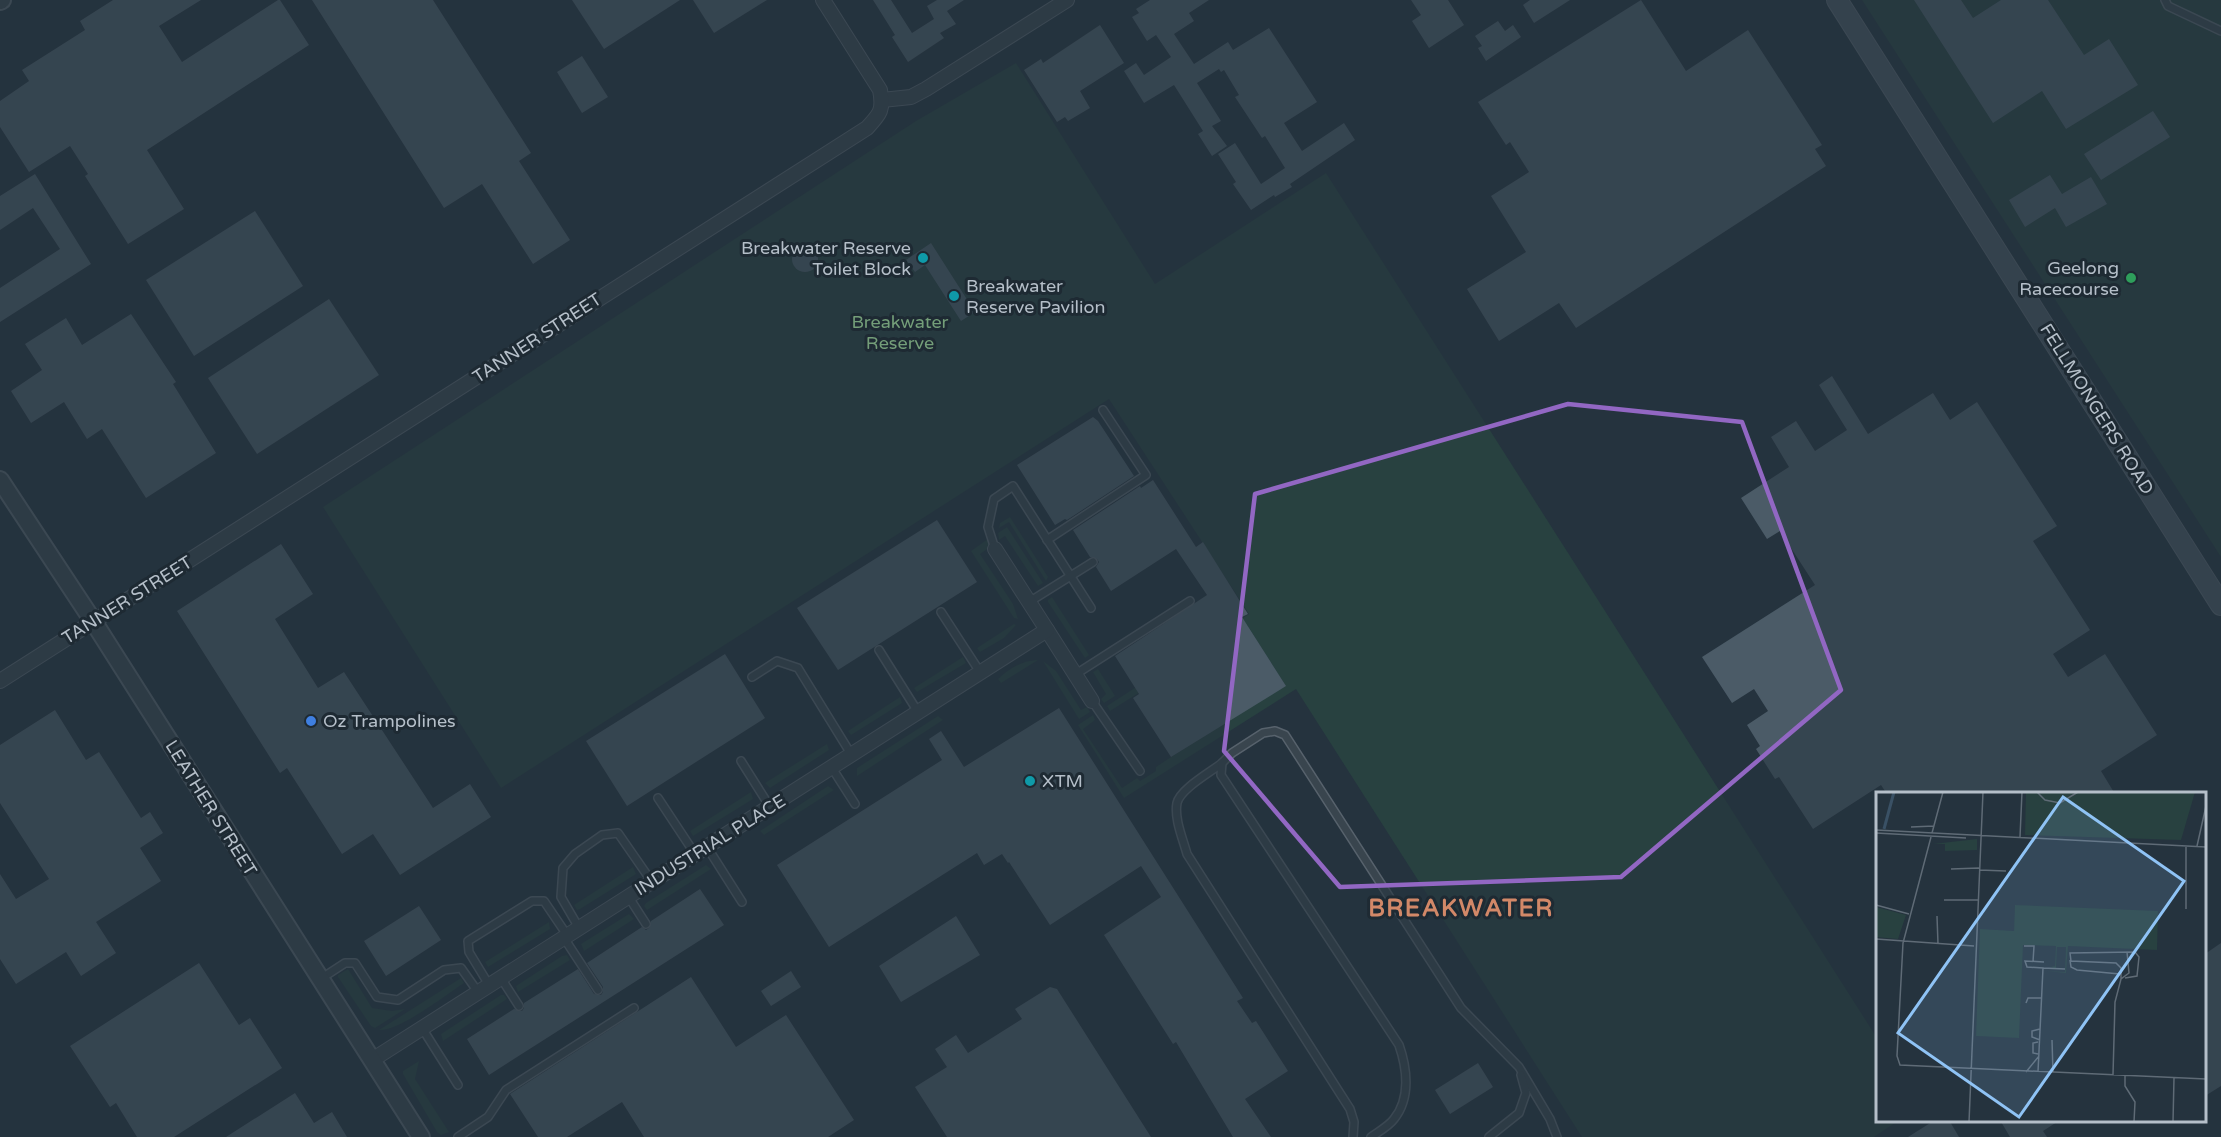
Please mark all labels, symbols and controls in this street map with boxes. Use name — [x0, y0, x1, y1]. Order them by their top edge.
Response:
place label: Breakwater Reserve Toilet Block — [741, 237, 911, 280]
marker: Breakwater Reserve Toilet Block — [916, 251, 930, 265]
place label: Geelong Racecourse — [2019, 257, 2119, 300]
marker: Geelong Racecourse — [2124, 271, 2138, 285]
place label: Breakwater Reserve Pavilion — [966, 275, 1105, 318]
street label: TANNER STREET — [468, 288, 606, 388]
marker: Breakwater Reserve Pavilion — [947, 289, 961, 303]
park label: Breakwater Reserve — [852, 311, 949, 354]
street label: FELLMONGERS ROAD — [2035, 319, 2159, 499]
street label: TANNER STREET — [58, 551, 196, 649]
place label: Oz Trampolines — [323, 710, 456, 732]
marker: Oz Trampolines — [304, 714, 318, 728]
street label: LEATHER STREET — [160, 736, 262, 880]
place label: XTM — [1042, 770, 1083, 792]
marker: XTM — [1023, 774, 1037, 788]
street label: INDUSTRIAL PLACE — [630, 790, 790, 900]
inset map — [1876, 792, 2206, 1122]
district label: BREAKWATER — [1368, 894, 1554, 923]

